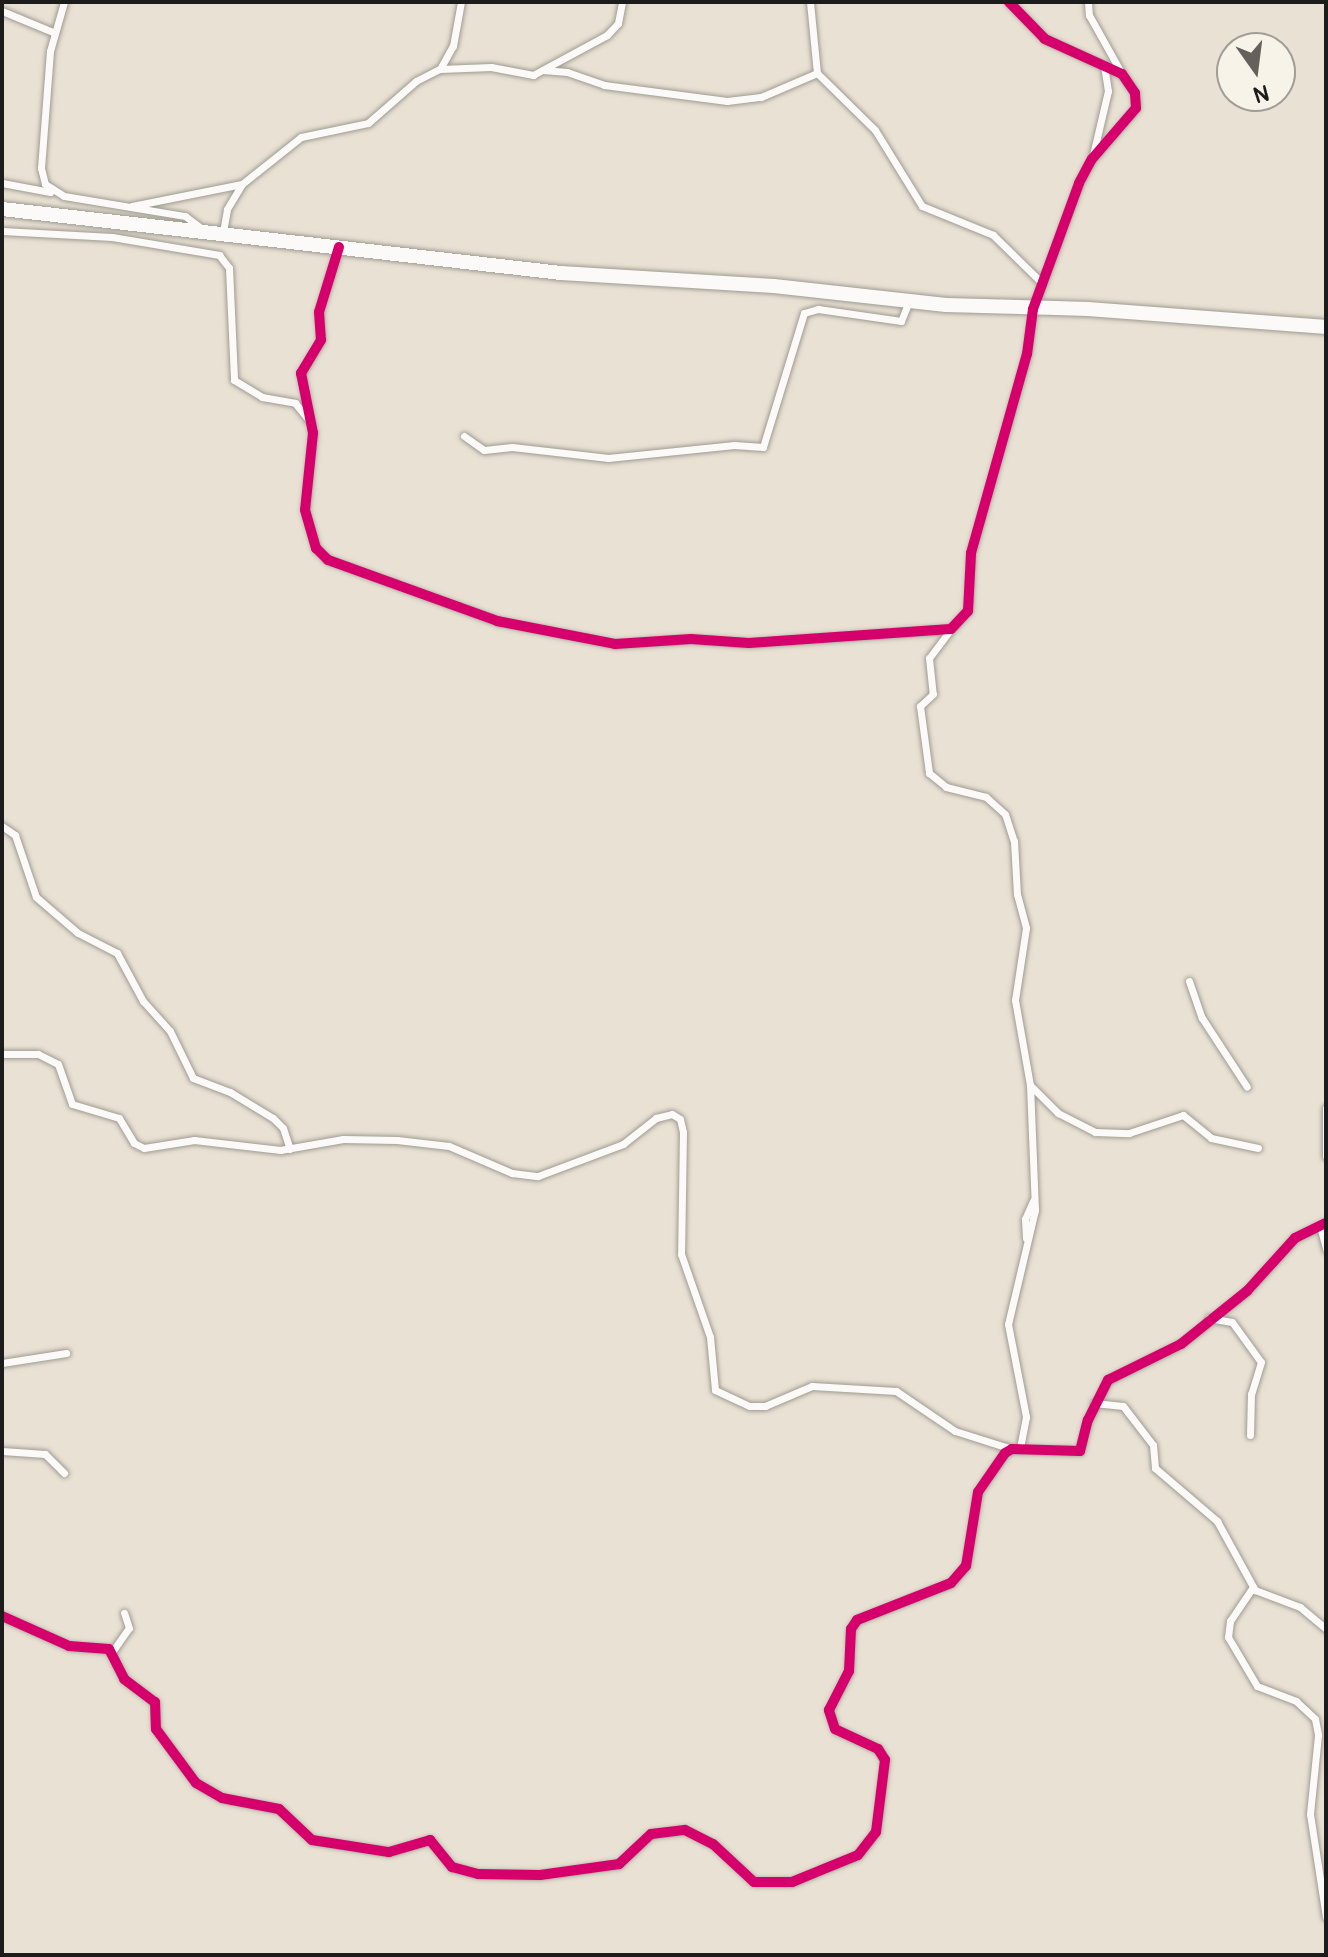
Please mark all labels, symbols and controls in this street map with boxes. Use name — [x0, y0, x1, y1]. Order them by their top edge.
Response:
north arrow — [1216, 32, 1296, 112]
text: N — [1251, 78, 1272, 109]

